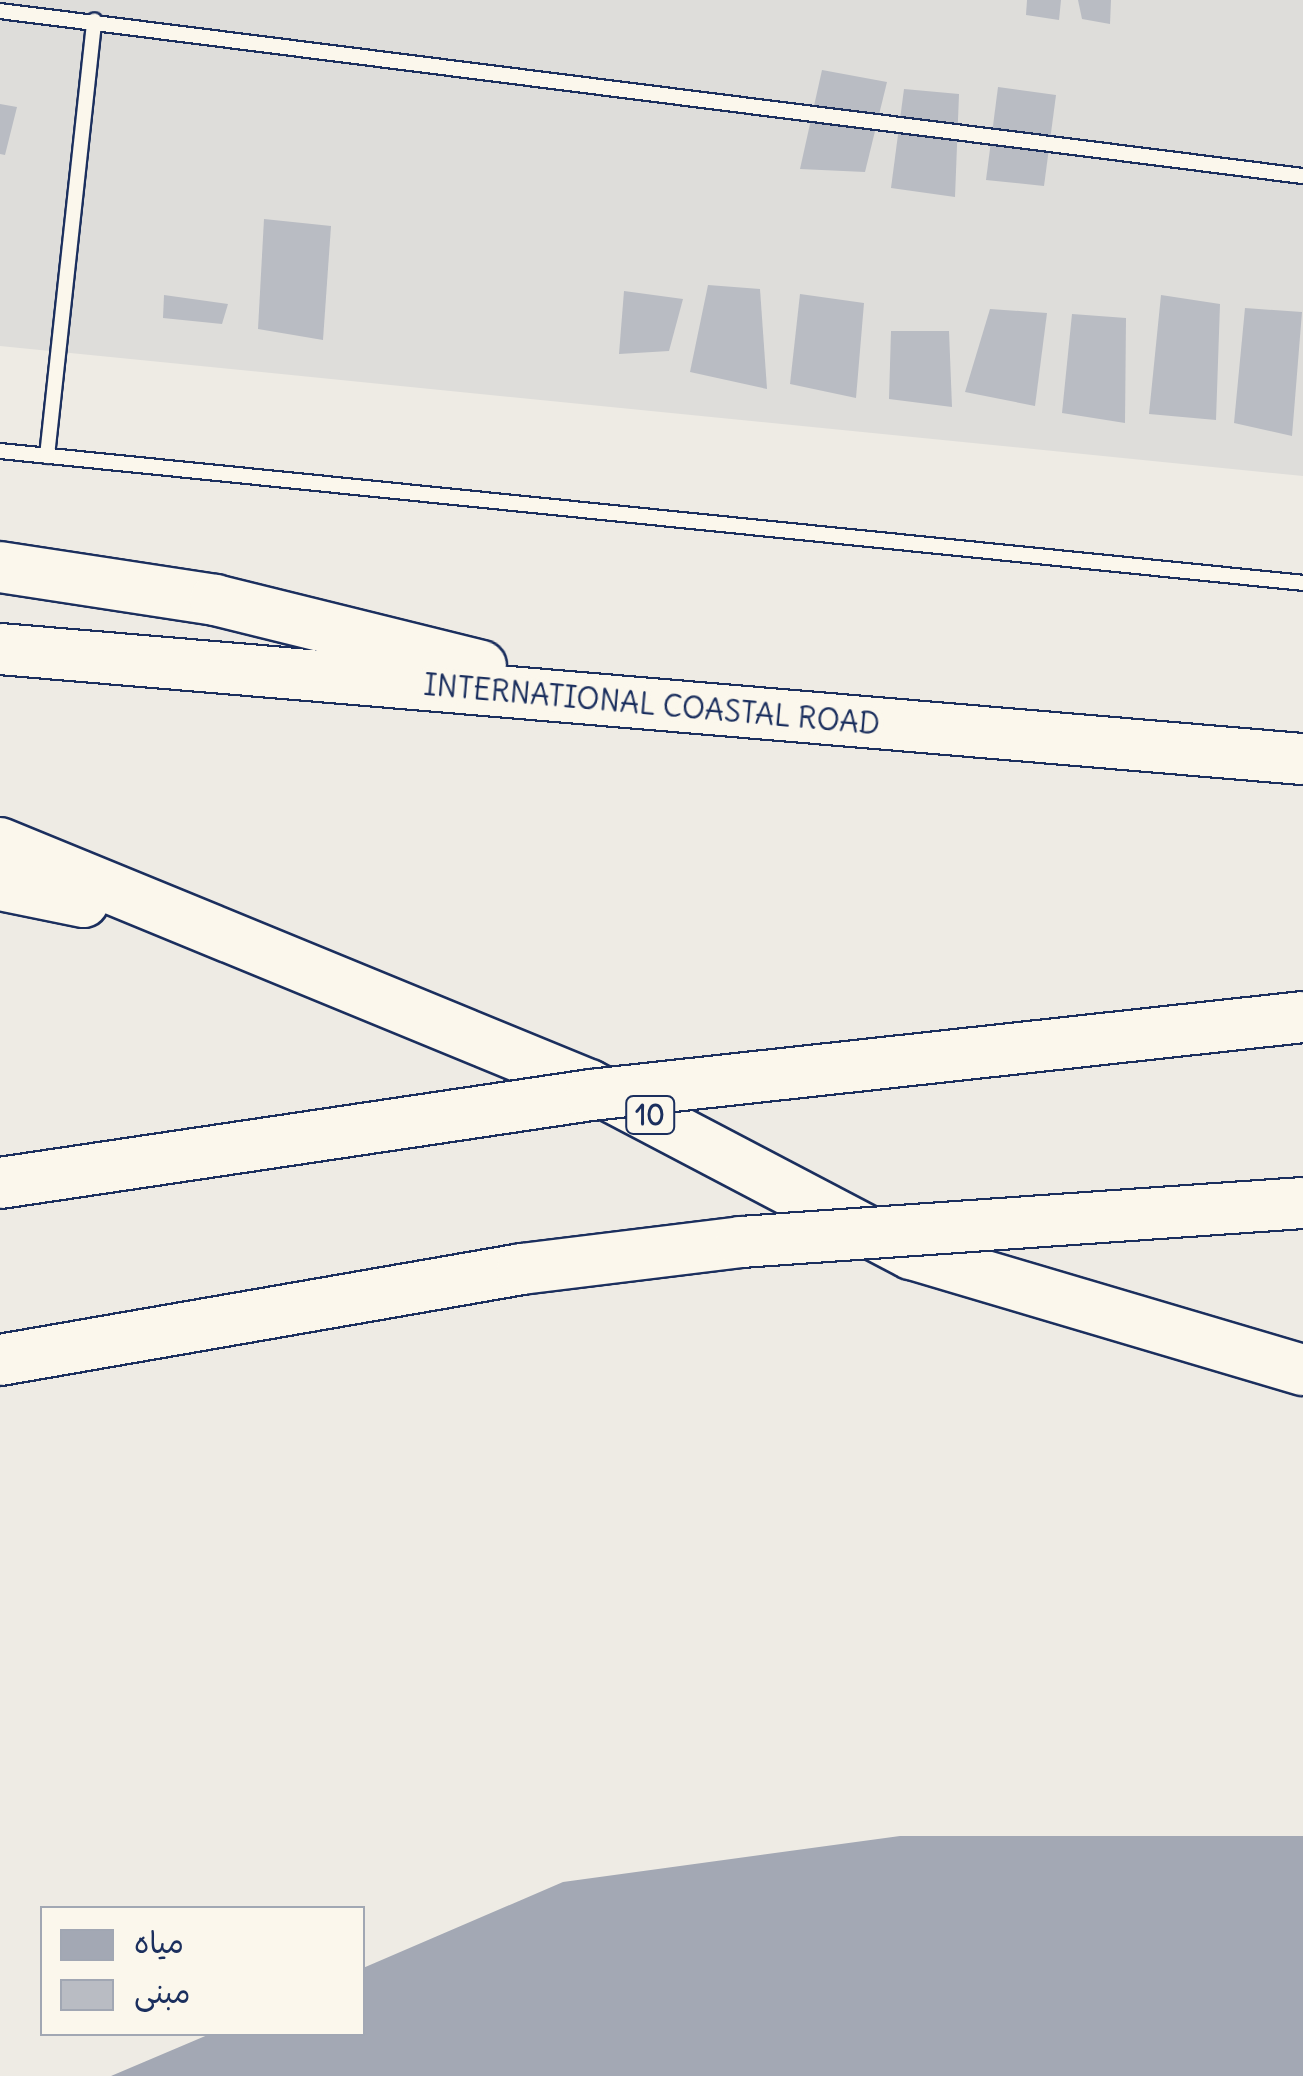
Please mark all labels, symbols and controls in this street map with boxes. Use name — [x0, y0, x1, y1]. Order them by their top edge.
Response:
street label: INTERNATIONAL COASTAL ROAD — [422, 666, 882, 742]
road number: 10 — [625, 1092, 675, 1138]
legend — [40, 1906, 365, 2036]
text: مياه — [134, 1923, 184, 1961]
text: مبنى — [134, 1973, 190, 2011]

